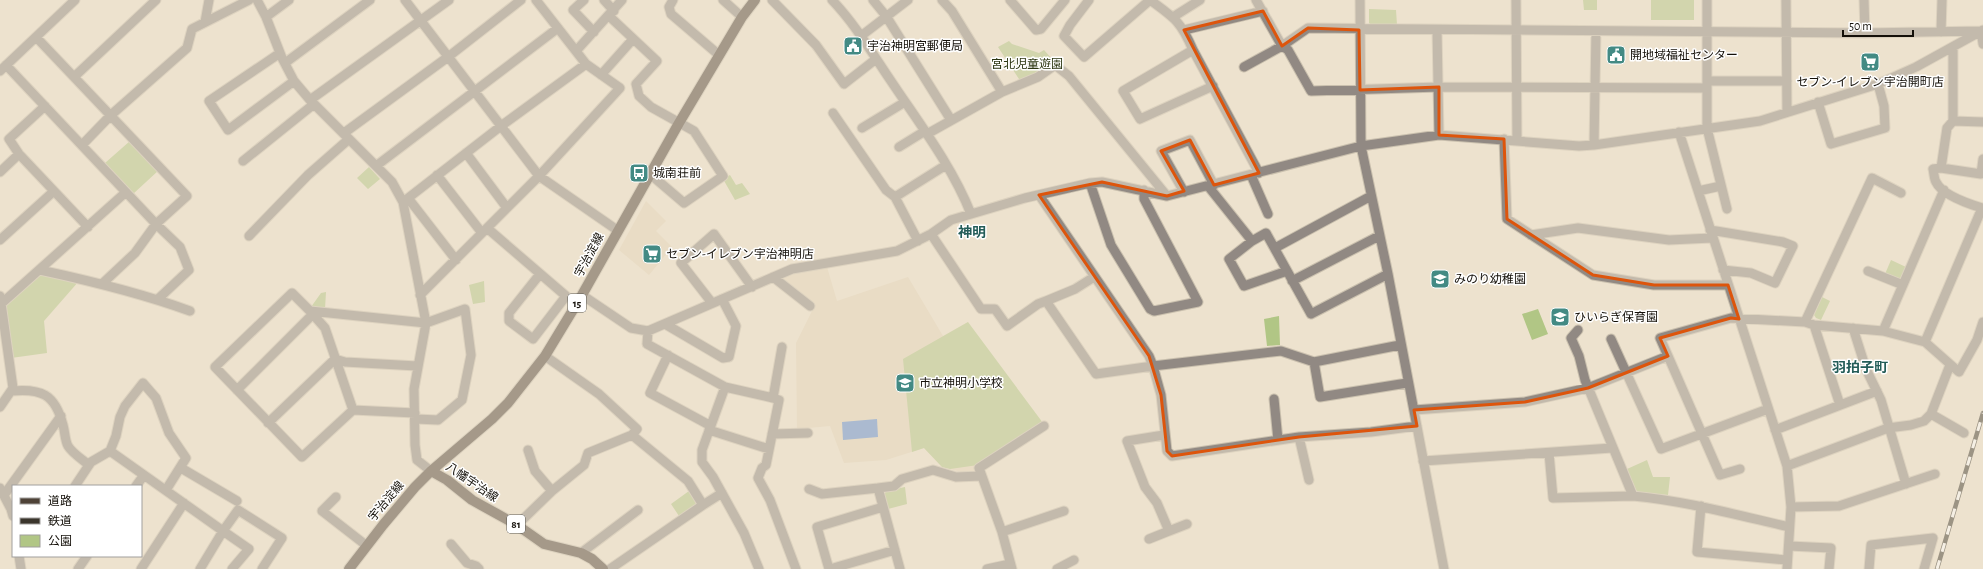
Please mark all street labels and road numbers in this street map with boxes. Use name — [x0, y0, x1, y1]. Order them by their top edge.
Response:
street label: 宇治淀線 — [572, 231, 606, 279]
road number: 15 — [568, 294, 586, 312]
street label: 八幡宇治線 — [444, 459, 501, 504]
street label: 宇治淀線 — [365, 478, 406, 523]
road number: 81 — [507, 515, 525, 533]

